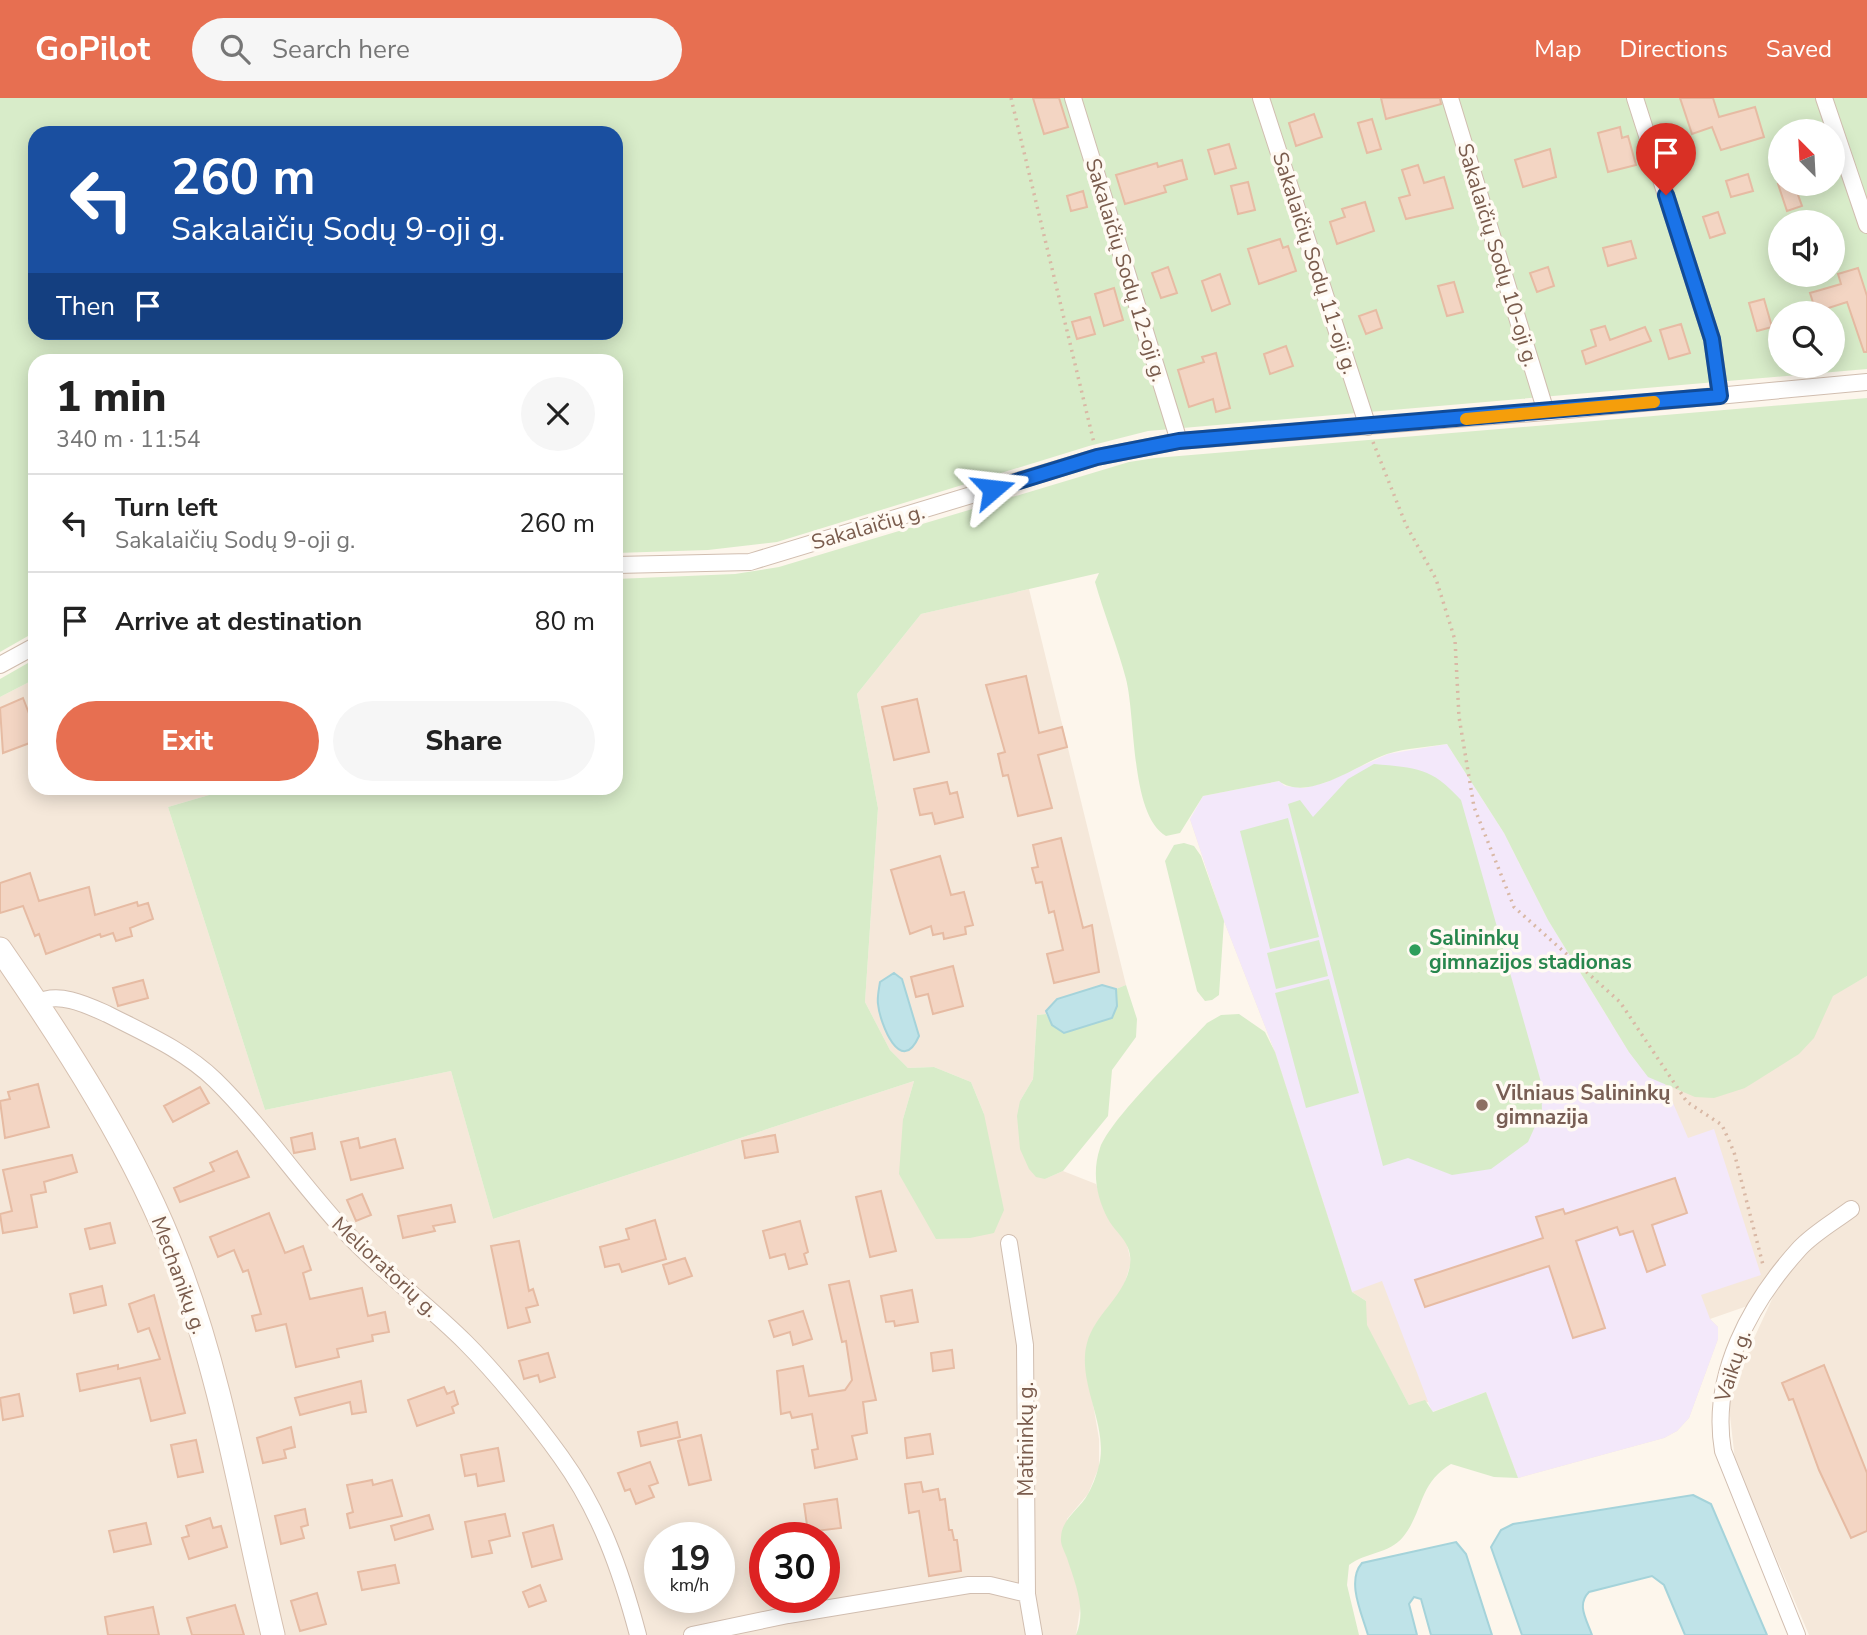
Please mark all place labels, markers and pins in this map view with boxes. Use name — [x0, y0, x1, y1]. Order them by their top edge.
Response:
pin — [1636, 123, 1696, 195]
place label: Salininkų gimnazijos stadionas — [1429, 924, 1632, 976]
marker: Salininkų gimnazijos stadionas — [1407, 942, 1423, 958]
place label: Vilniaus Salininkų gimnazija — [1495, 1079, 1670, 1131]
marker: Vilniaus Salininkų gimnazija — [1474, 1097, 1490, 1113]

